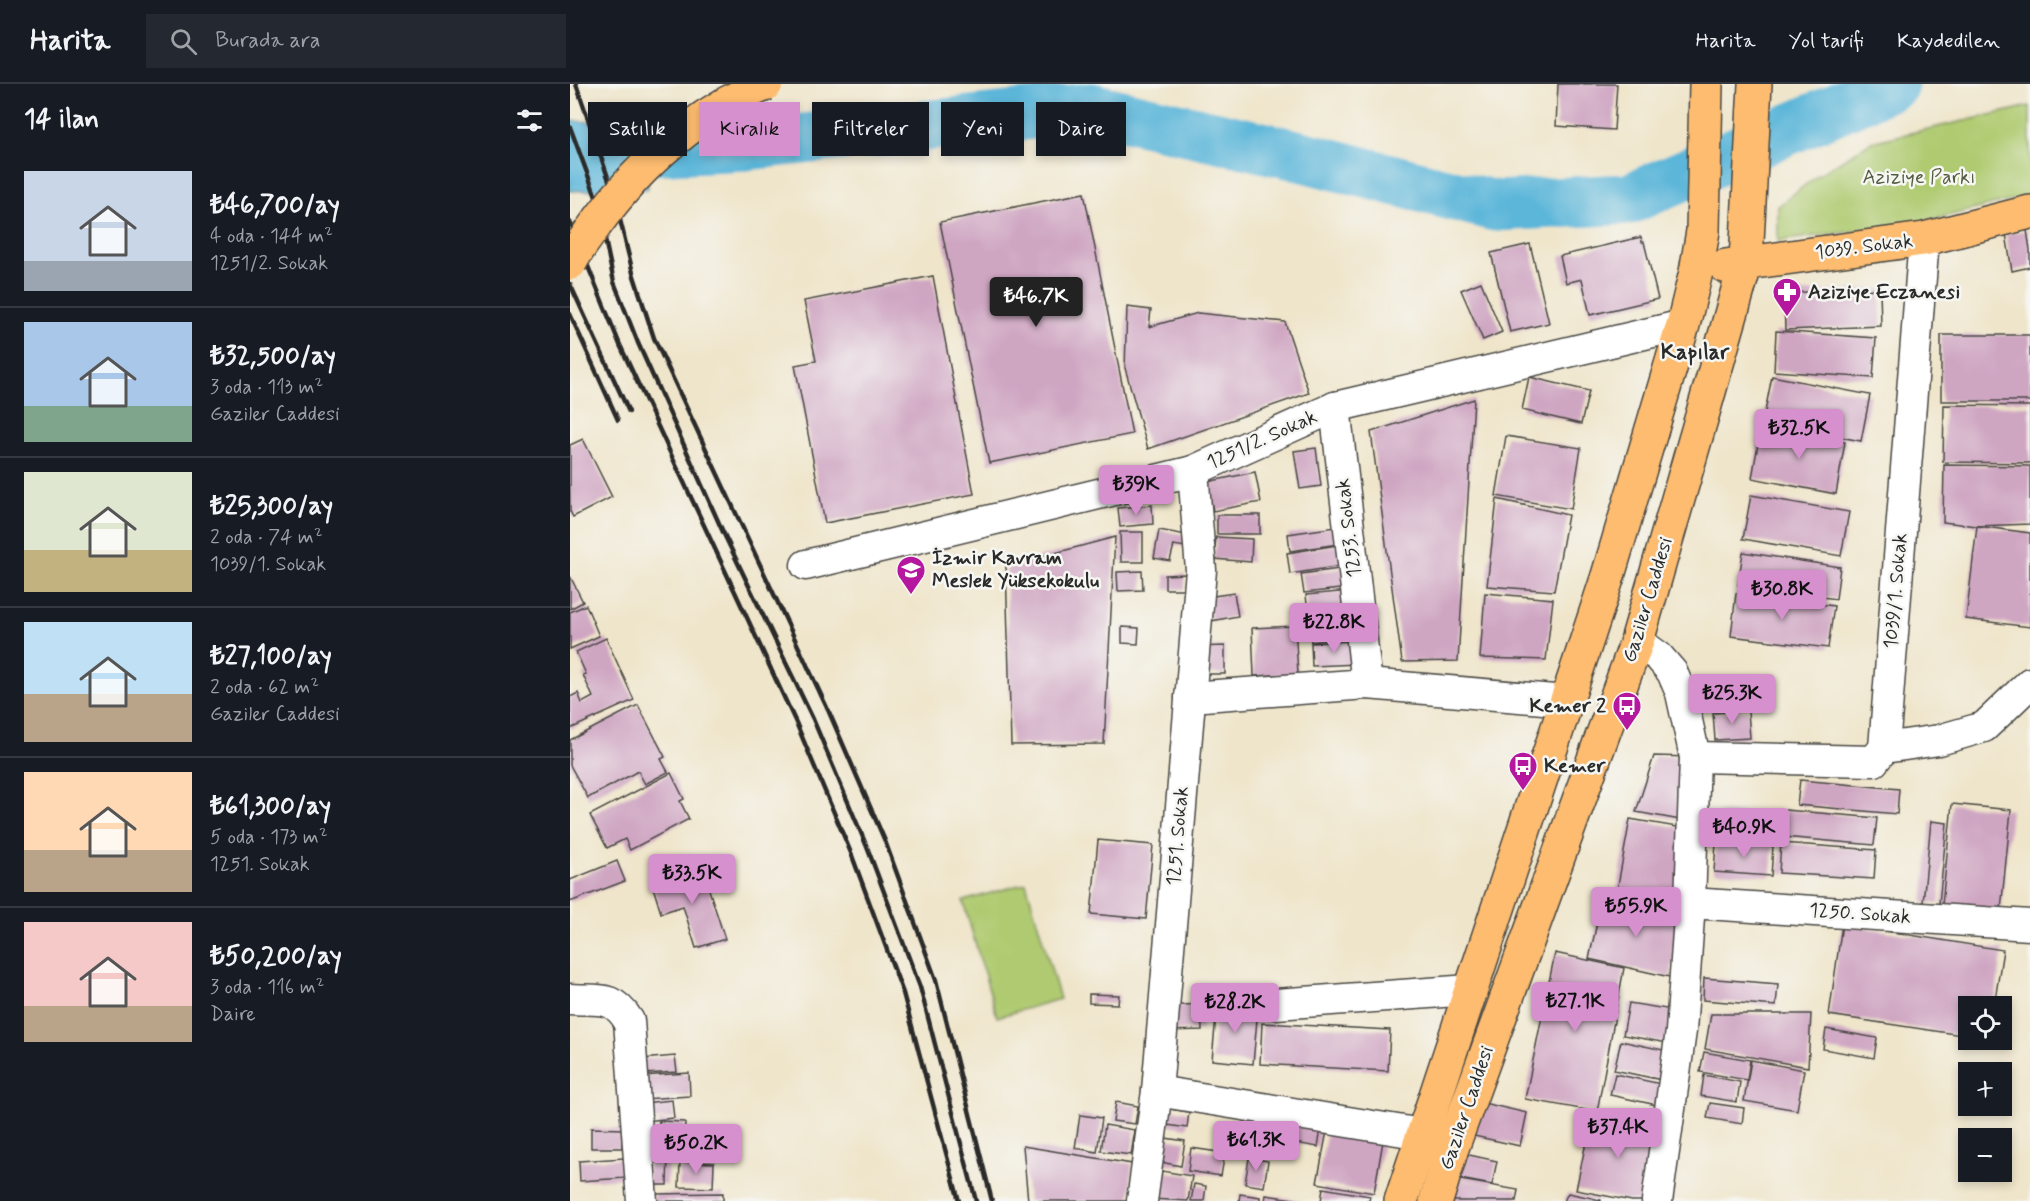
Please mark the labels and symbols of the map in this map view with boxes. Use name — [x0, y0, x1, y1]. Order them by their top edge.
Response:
park label: Aziziye Parkı — [1863, 164, 1975, 191]
street label: 1039. Sokak — [1813, 228, 1915, 266]
pharmacy icon: Aziziye Eczanesi — [1771, 276, 1803, 318]
pin: ₺46.7K — [987, 277, 1085, 328]
place label: Aziziye Eczanesi — [1808, 279, 1960, 306]
district label: Kapılar — [1661, 339, 1730, 367]
street label: 1251/2. Sokak — [1202, 404, 1322, 476]
pin: ₺32.5K — [1750, 409, 1848, 460]
pin: ₺39K — [1100, 465, 1172, 516]
street label: 1253. Sokak — [1330, 477, 1368, 579]
street label: 1039/1. Sokak — [1877, 532, 1915, 650]
street label: Gaziler Caddesi — [1616, 534, 1680, 666]
place label: İzmir Kavram Meslek Yüksekokulu — [932, 545, 1099, 595]
school or university icon: İzmir Kavram Meslek Yüksekokulu — [895, 554, 927, 596]
pin: ₺30.8K — [1733, 570, 1831, 621]
pin: ₺22.8K — [1285, 603, 1383, 654]
pin: ₺25.3K — [1683, 674, 1781, 725]
bus stop icon: Kemer 2 — [1611, 690, 1643, 732]
place label: Kemer 2 — [1529, 693, 1606, 720]
bus stop icon: Kemer — [1507, 750, 1539, 792]
place label: Kemer — [1544, 753, 1606, 780]
street label: 1251. Sokak — [1160, 785, 1196, 887]
pin: ₺40.9K — [1695, 808, 1793, 859]
pin: ₺33.5K — [643, 854, 741, 905]
pin: ₺55.9K — [1587, 887, 1685, 938]
street label: 1250. Sokak — [1808, 897, 1912, 931]
pin: ₺27.1K — [1526, 982, 1624, 1033]
pin: ₺28.2K — [1186, 983, 1284, 1034]
street label: Gaziler Caddesi — [1433, 1042, 1501, 1174]
pin: ₺37.4K — [1569, 1108, 1667, 1159]
pin: ₺61.3K — [1207, 1121, 1305, 1172]
pin: ₺50.2K — [647, 1124, 745, 1175]

